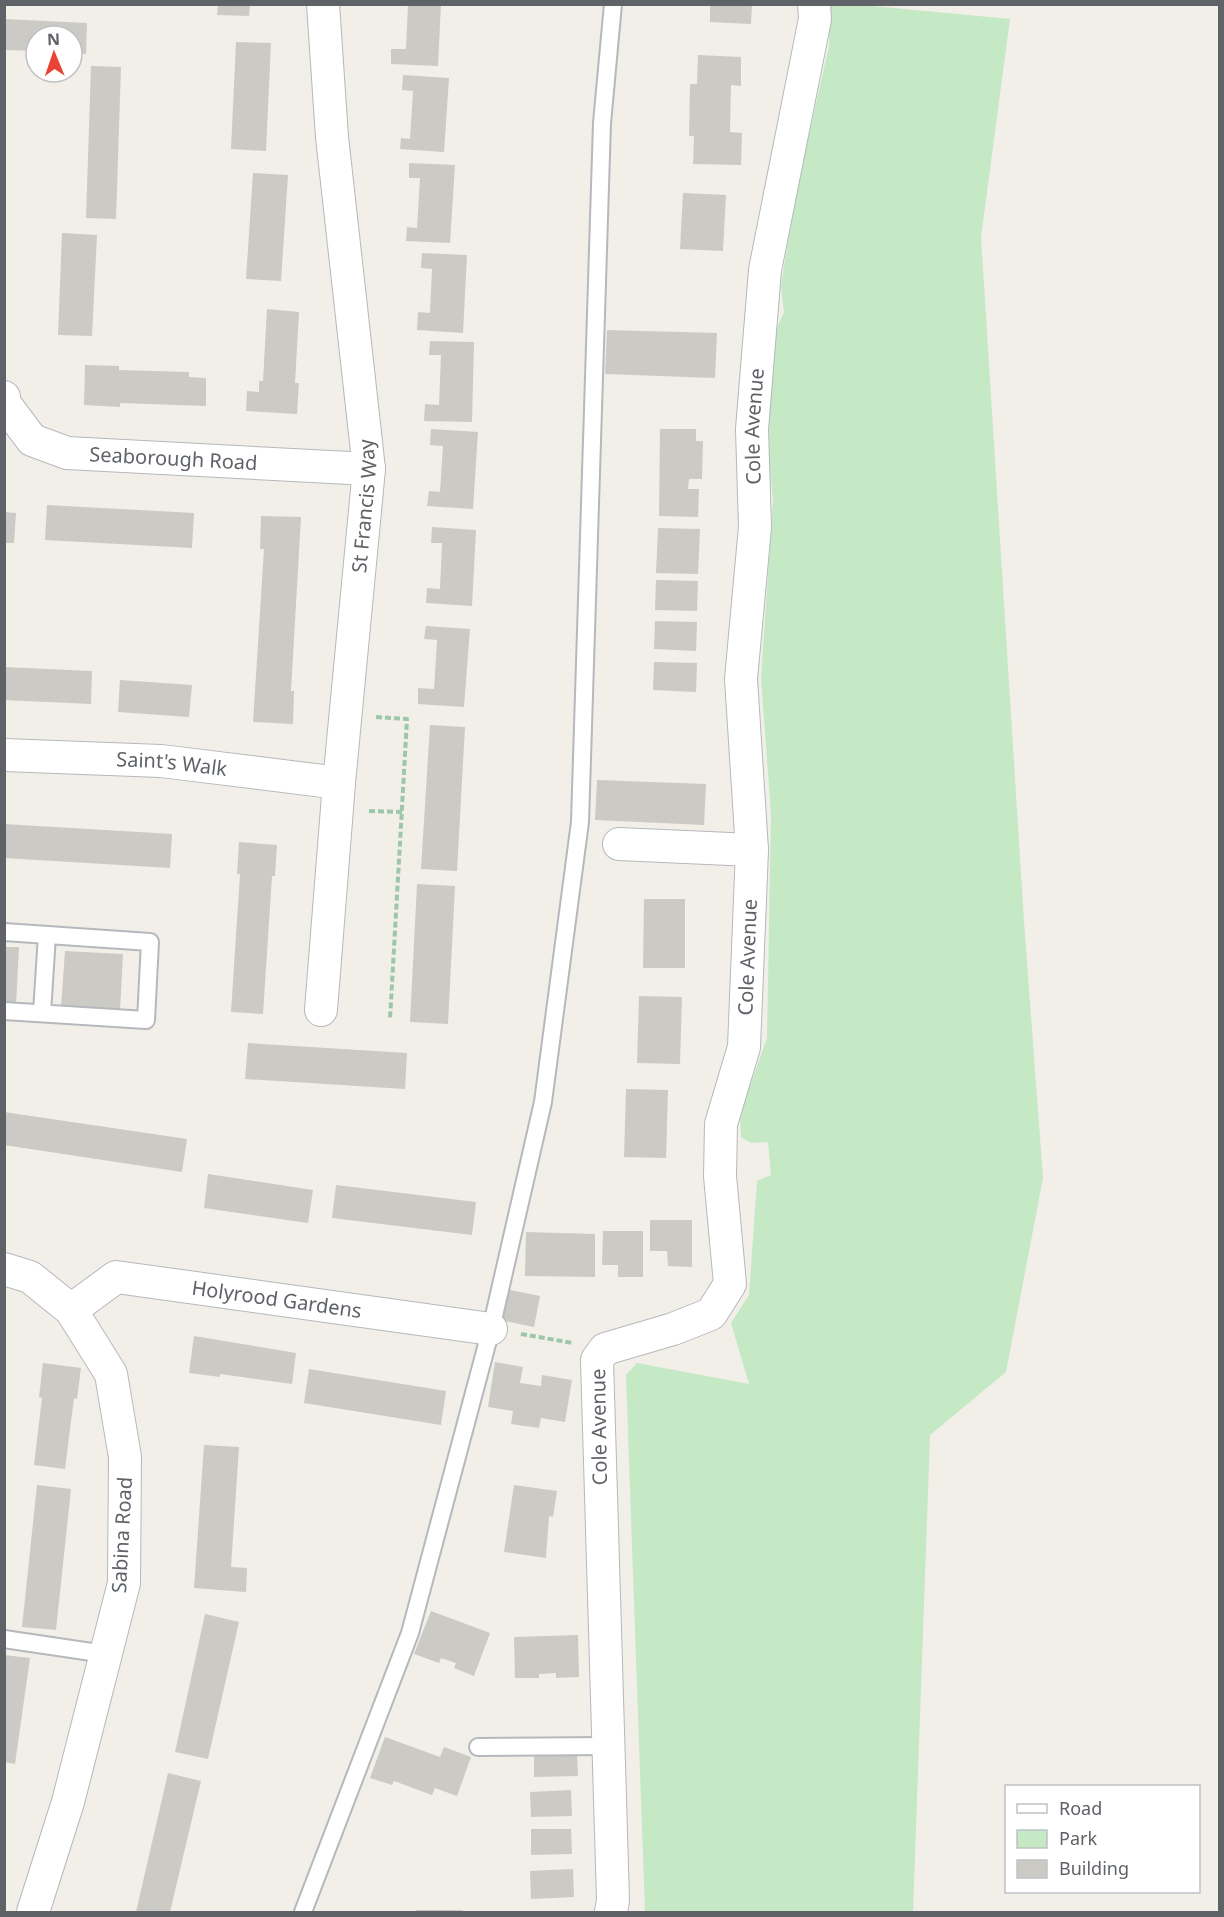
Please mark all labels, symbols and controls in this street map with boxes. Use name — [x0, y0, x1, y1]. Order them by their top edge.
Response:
north arrow — [24, 24, 84, 84]
text: N — [47, 28, 60, 50]
street label: Cole Avenue — [738, 367, 770, 485]
street label: St Francis Way — [345, 437, 383, 574]
street label: Seaborough Road — [89, 440, 258, 476]
street label: Saint's Walk — [116, 745, 229, 782]
street label: Cole Avenue — [731, 898, 763, 1016]
street label: Holyrood Gardens — [190, 1274, 363, 1324]
street label: Cole Avenue — [584, 1368, 613, 1486]
street label: Sabina Road — [105, 1476, 138, 1594]
legend — [1005, 1785, 1200, 1893]
text: Road — [1059, 1796, 1102, 1820]
text: Park — [1059, 1826, 1097, 1850]
text: Building — [1059, 1856, 1129, 1880]

